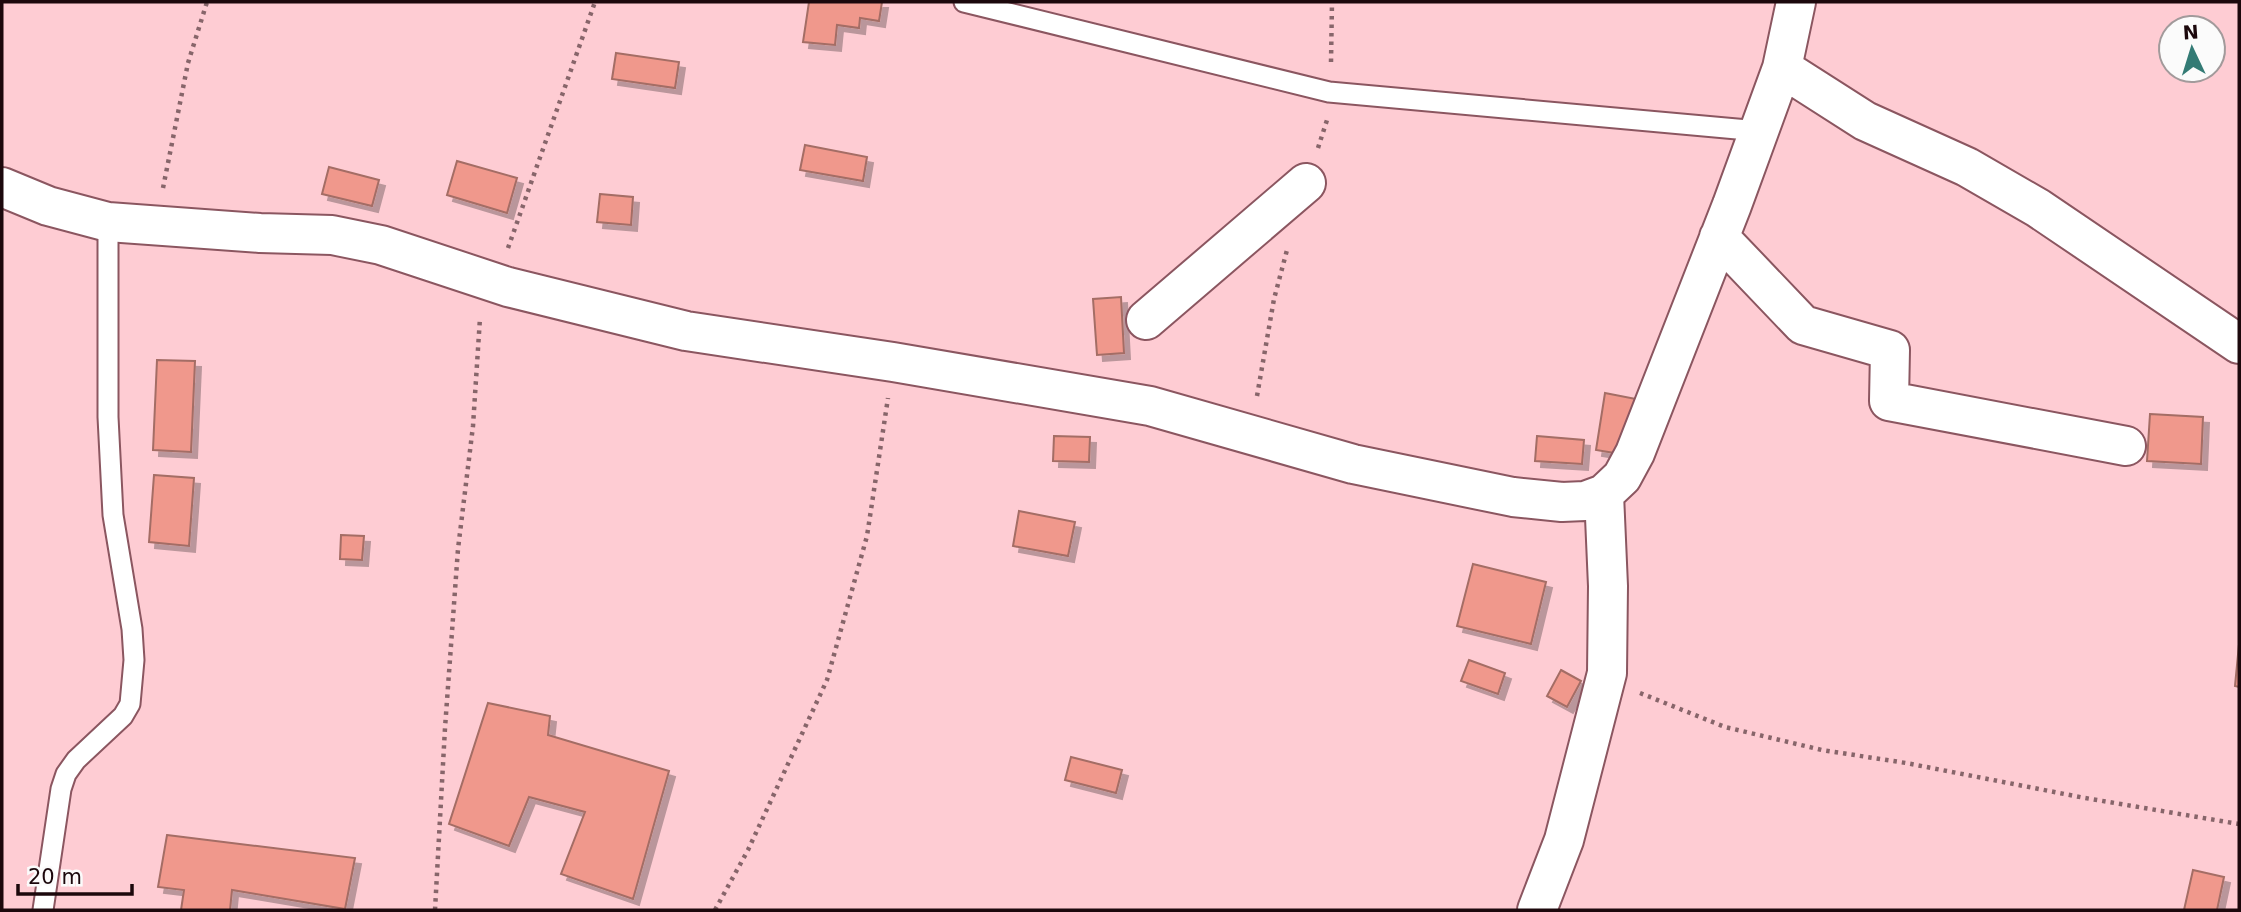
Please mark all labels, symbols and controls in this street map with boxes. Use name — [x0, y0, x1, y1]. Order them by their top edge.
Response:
north arrow — [2157, 14, 2227, 84]
text: N — [2182, 21, 2200, 44]
scale bar — [18, 852, 131, 896]
text: 20 m — [28, 865, 82, 889]

